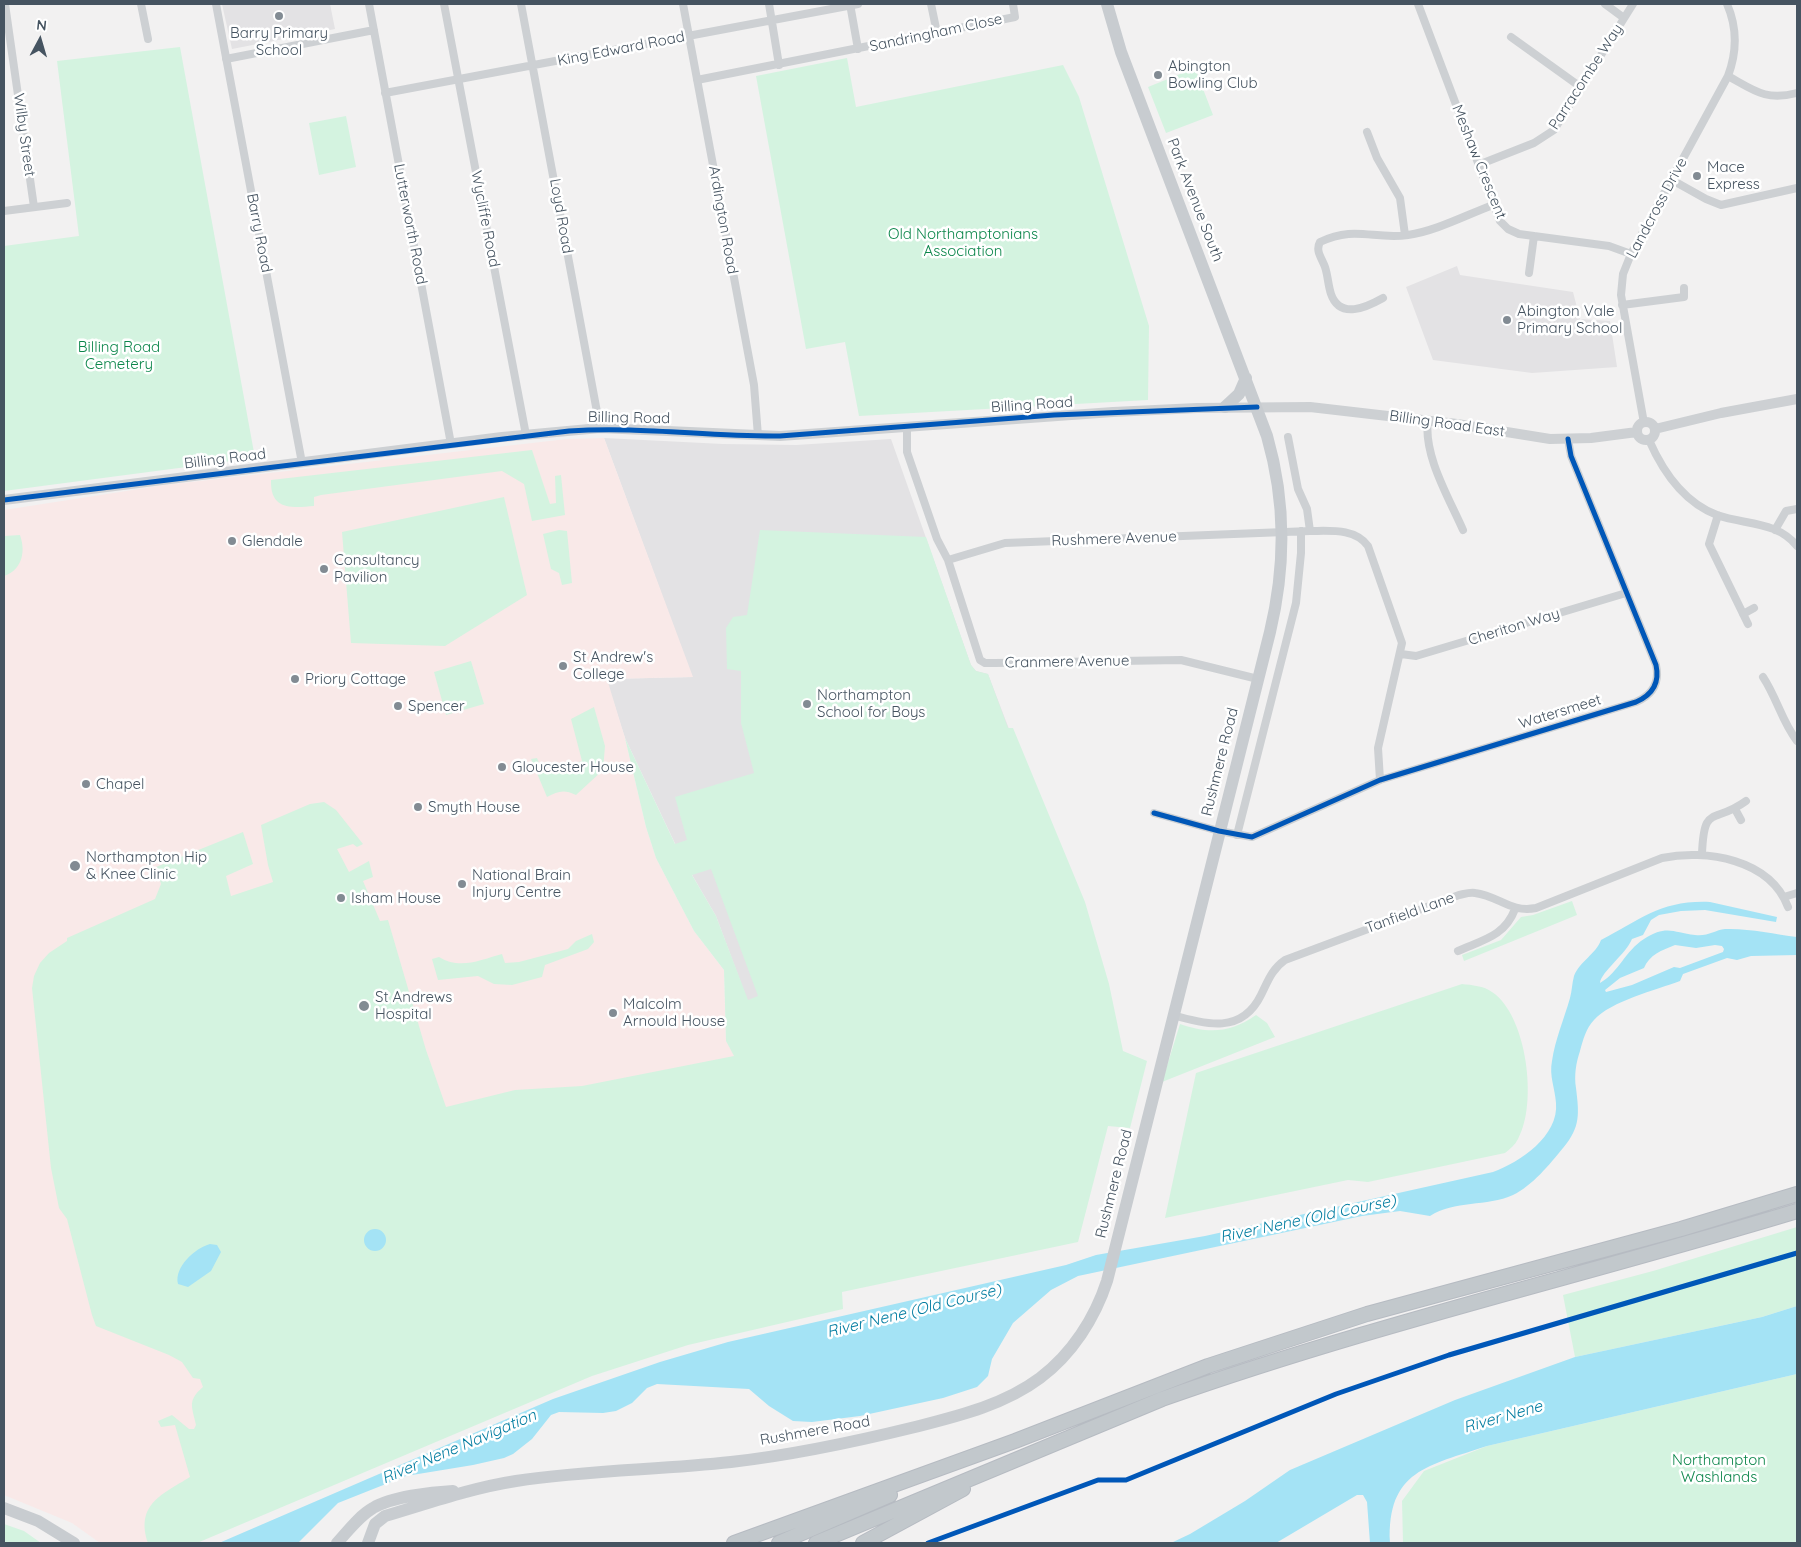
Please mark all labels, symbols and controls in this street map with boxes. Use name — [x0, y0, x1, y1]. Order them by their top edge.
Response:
marker: Barry Primary School — [273, 10, 285, 22]
street label: Sandringham Close — [868, 10, 1004, 56]
north arrow — [15, 15, 65, 65]
text: N — [35, 16, 48, 35]
street label: Parracombe Way — [1545, 21, 1627, 133]
place label: Barry Primary School — [230, 24, 328, 59]
street label: King Edward Road — [556, 28, 686, 70]
place label: Abington Bowling Club — [1168, 57, 1258, 92]
marker: Abington Bowling Club — [1152, 69, 1164, 81]
street label: Wilby Street — [9, 92, 39, 178]
street label: Meshaw Crescent — [1448, 102, 1510, 222]
street label: Park Avenue South — [1163, 136, 1227, 264]
street label: Landcross Drive — [1623, 155, 1691, 261]
place label: Mace Express — [1707, 158, 1760, 193]
street label: Lutterworth Road — [389, 162, 431, 286]
street label: Ardington Road — [705, 165, 741, 275]
street label: Wycliffe Road — [467, 169, 503, 269]
marker: Mace Express — [1691, 170, 1703, 182]
street label: Loyd Road — [546, 177, 576, 255]
street label: Barry Road — [243, 192, 275, 274]
park label: Old Northamptonians Association — [888, 225, 1038, 260]
place label: Abington Vale Primary School — [1517, 302, 1622, 337]
marker: Abington Vale Primary School — [1501, 314, 1513, 326]
park label: Billing Road Cemetery — [78, 338, 160, 373]
street label: Billing Road — [990, 393, 1074, 417]
street label: Billing Road East — [1388, 407, 1506, 441]
street label: Billing Road — [588, 408, 670, 428]
street label: Billing Road — [183, 445, 267, 473]
street label: Rushmere Avenue — [1051, 528, 1177, 550]
place label: Glendale — [242, 532, 303, 550]
marker: Glendale — [226, 535, 238, 547]
place label: Consultancy Pavilion — [334, 551, 420, 586]
marker: Consultancy Pavilion — [318, 563, 330, 575]
street label: Cheriton Way — [1466, 605, 1562, 649]
place label: St Andrew's College — [573, 648, 653, 683]
street label: Cranmere Avenue — [1005, 652, 1129, 672]
marker: St Andrew's College — [557, 660, 569, 672]
place label: Priory Cottage — [305, 670, 406, 688]
marker: Priory Cottage — [289, 673, 301, 685]
place label: Northampton School for Boys — [817, 686, 925, 721]
street label: Watersmeet — [1517, 691, 1603, 733]
place label: Spencer — [408, 697, 465, 715]
marker: Northampton School for Boys — [801, 698, 813, 710]
marker: Spencer — [392, 700, 404, 712]
street label: Rushmere Road — [1198, 706, 1242, 818]
place label: Gloucester House — [512, 758, 634, 776]
marker: Gloucester House — [496, 761, 508, 773]
place label: Chapel — [96, 775, 144, 793]
marker: Chapel — [80, 778, 92, 790]
place label: Smyth House — [428, 798, 520, 816]
marker: Smyth House — [412, 801, 424, 813]
place label: Northampton Hip & Knee Clinic — [86, 848, 207, 883]
marker: Northampton Hip & Knee Clinic — [68, 859, 82, 873]
place label: National Brain Injury Centre — [472, 866, 571, 901]
marker: National Brain Injury Centre — [456, 878, 468, 890]
place label: Isham House — [351, 889, 441, 907]
street label: Tanfield Lane — [1363, 889, 1457, 937]
marker: Isham House — [335, 892, 347, 904]
place label: St Andrews Hospital — [375, 988, 452, 1023]
place label: Malcolm Arnould House — [623, 995, 725, 1030]
marker: St Andrews Hospital — [357, 999, 371, 1013]
marker: Malcolm Arnould House — [607, 1007, 619, 1019]
street label: Rushmere Road — [1092, 1128, 1136, 1240]
water label: River Nene (Old Course) — [1218, 1191, 1398, 1247]
water label: River Nene (Old Course) — [825, 1280, 1003, 1342]
water label: River Nene — [1461, 1397, 1545, 1437]
water label: River Nene Navigation — [379, 1406, 539, 1488]
street label: Rushmere Road — [759, 1412, 871, 1450]
park label: Northampton Washlands — [1672, 1451, 1766, 1486]

